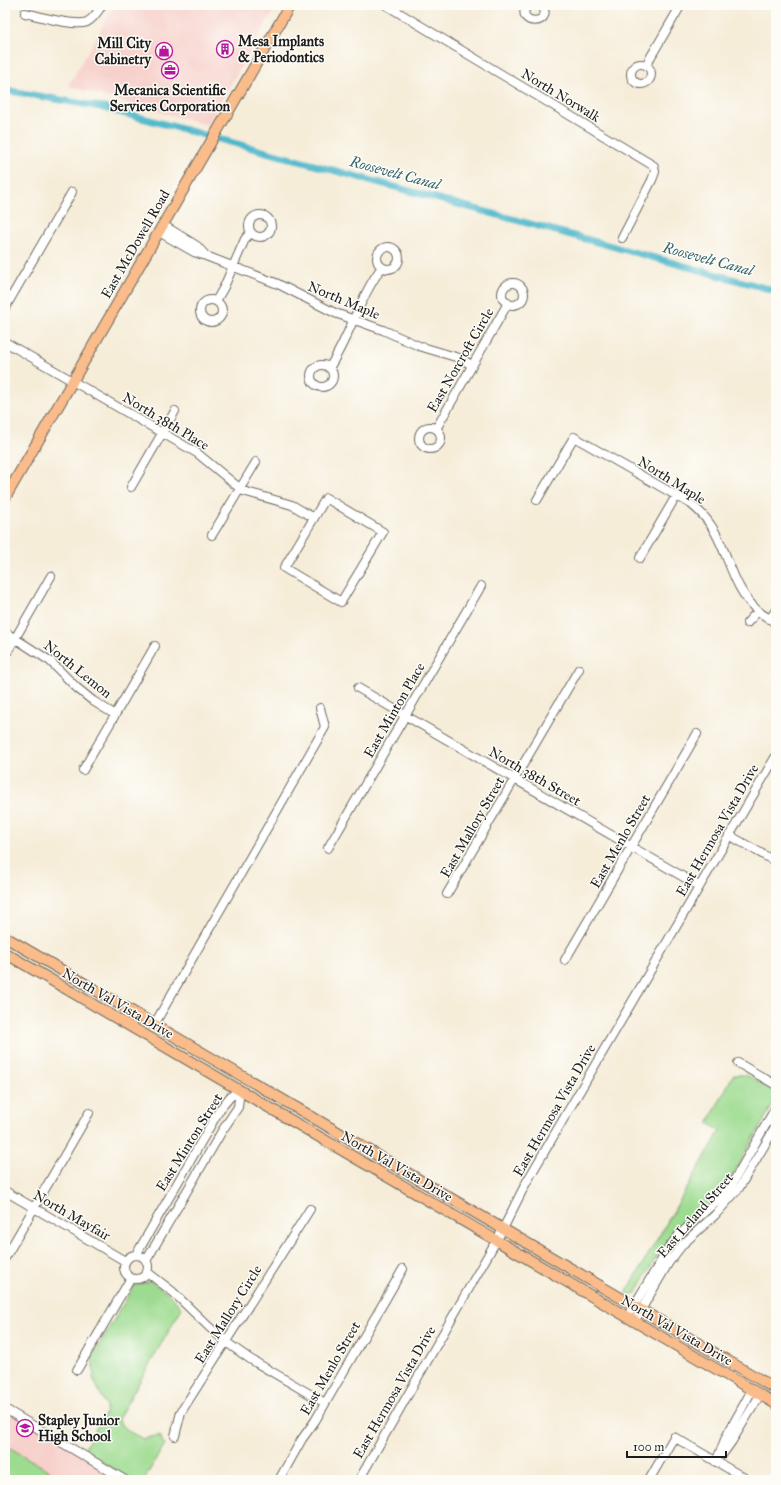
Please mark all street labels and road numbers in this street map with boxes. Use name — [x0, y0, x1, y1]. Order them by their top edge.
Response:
street label: North Norwalk — [518, 65, 604, 126]
street label: East McDowell Road — [97, 187, 173, 302]
street label: North Maple — [305, 278, 383, 323]
street label: East Norcroft Circle — [424, 305, 497, 416]
street label: North 38th Place — [119, 389, 212, 454]
street label: North Maple — [635, 453, 709, 508]
street label: North Lemon — [40, 637, 115, 702]
street label: East Minton Place — [360, 660, 429, 761]
street label: North 38th Street — [486, 743, 584, 810]
street label: East Hermosa Vista Drive — [673, 761, 762, 899]
street label: East Mallory Street — [437, 774, 508, 881]
street label: East Menlo Street — [587, 791, 654, 891]
street label: North Val Vista Drive — [59, 965, 177, 1042]
street label: East Hermosa Vista Drive — [510, 1041, 599, 1179]
street label: East Minton Street — [152, 1090, 226, 1194]
street label: North Val Vista Drive — [338, 1128, 456, 1205]
street label: East Leland Street — [654, 1169, 737, 1261]
street label: North Mayfair — [30, 1187, 114, 1245]
street label: East Mallory Circle — [191, 1262, 266, 1367]
street label: North Val Vista Drive — [618, 1292, 736, 1369]
street label: East Menlo Street — [297, 1318, 364, 1418]
street label: East Hermosa Vista Drive — [350, 1323, 439, 1461]

